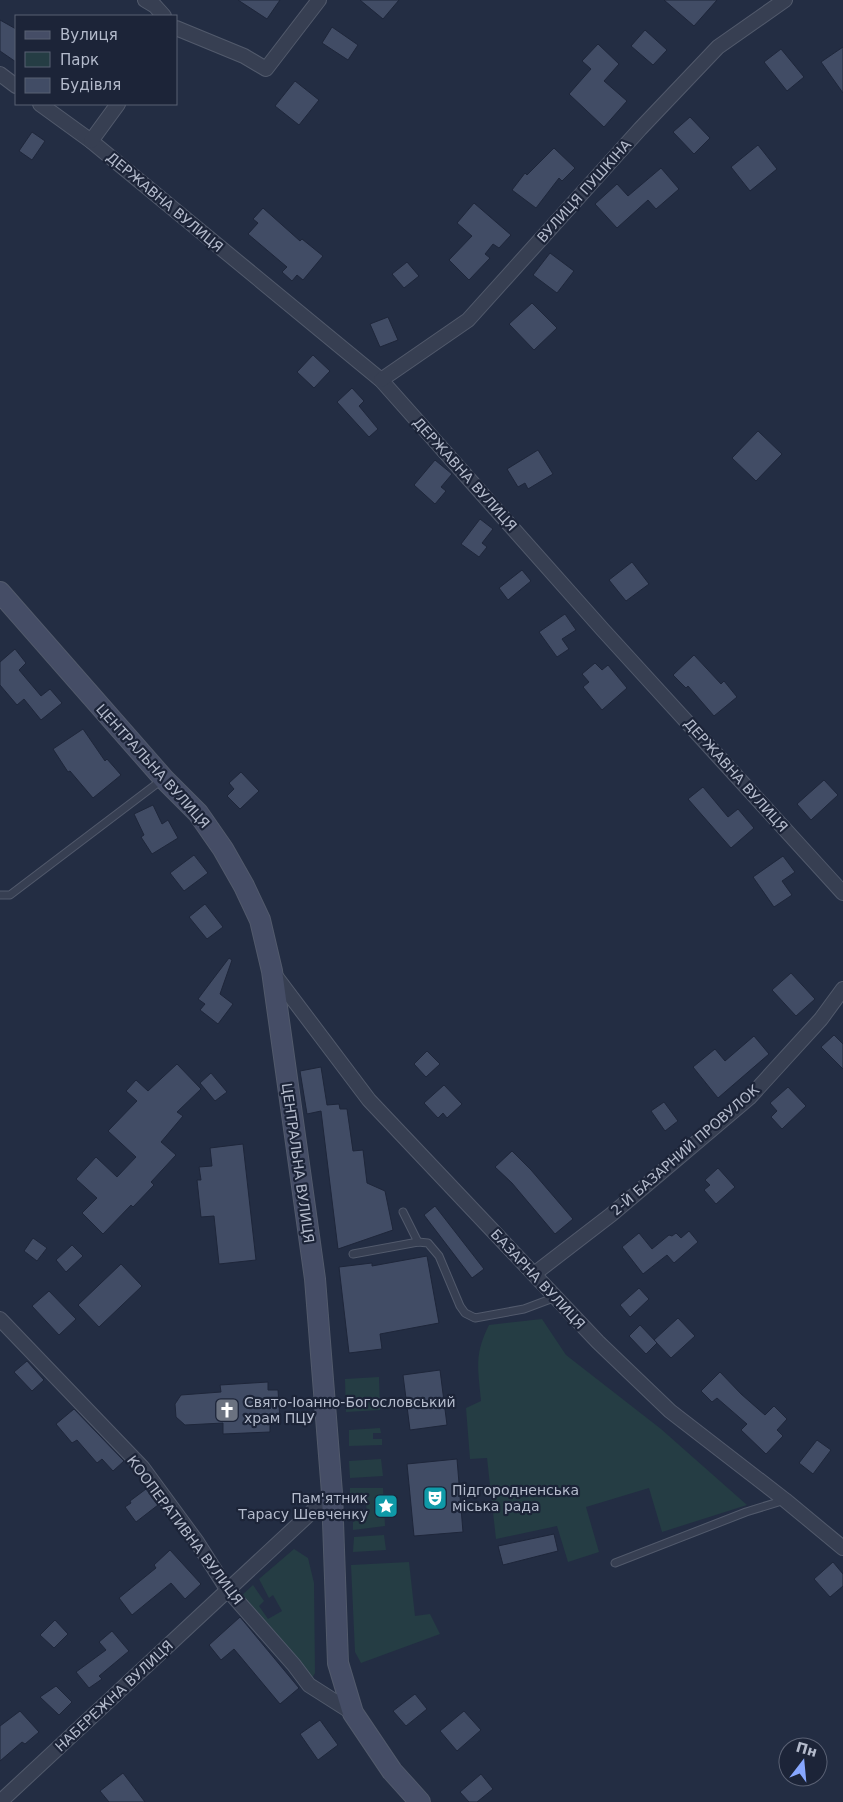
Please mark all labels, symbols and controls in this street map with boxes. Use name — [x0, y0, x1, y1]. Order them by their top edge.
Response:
legend — [15, 15, 178, 105]
text: Вулиця — [60, 26, 118, 44]
text: Парк — [60, 51, 99, 69]
text: Будівля — [60, 76, 121, 94]
street label: ВУЛИЦЯ ПУШКІНА — [534, 136, 635, 246]
street label: ДЕРЖАВНА ВУЛИЦЯ — [104, 149, 226, 255]
street label: ДЕРЖАВНА ВУЛИЦЯ — [410, 414, 520, 534]
street label: ЦЕНТРАЛЬНА ВУЛИЦЯ — [93, 701, 213, 831]
street label: ДЕРЖАВНА ВУЛИЦЯ — [681, 715, 791, 835]
street label: 2-Й БАЗАРНИЙ ПРОВУЛОК — [607, 1081, 762, 1219]
street label: ЦЕНТРАЛЬНА ВУЛИЦЯ — [279, 1082, 317, 1244]
street label: БАЗАРНА ВУЛИЦЯ — [488, 1226, 588, 1332]
place label: Свято-Іоанно-Богословський храм ПЦУ — [244, 1394, 456, 1426]
church icon: Свято-Іоанно-Богословський храм ПЦУ — [214, 1397, 240, 1423]
street label: КООПЕРАТИВНА ВУЛИЦЯ — [124, 1452, 246, 1608]
place label: Підгородненська міська рада — [452, 1482, 579, 1514]
theatre icon: Підгородненська міська рада — [422, 1485, 448, 1511]
place label: Пам'ятник Тарасу Шевченку — [237, 1490, 368, 1522]
place icon: Пам'ятник Тарасу Шевченку — [373, 1493, 399, 1519]
street label: НАБЕРЕЖНА ВУЛИЦЯ — [52, 1637, 176, 1755]
north arrow — [778, 1737, 828, 1787]
text: Пн — [794, 1739, 819, 1760]

